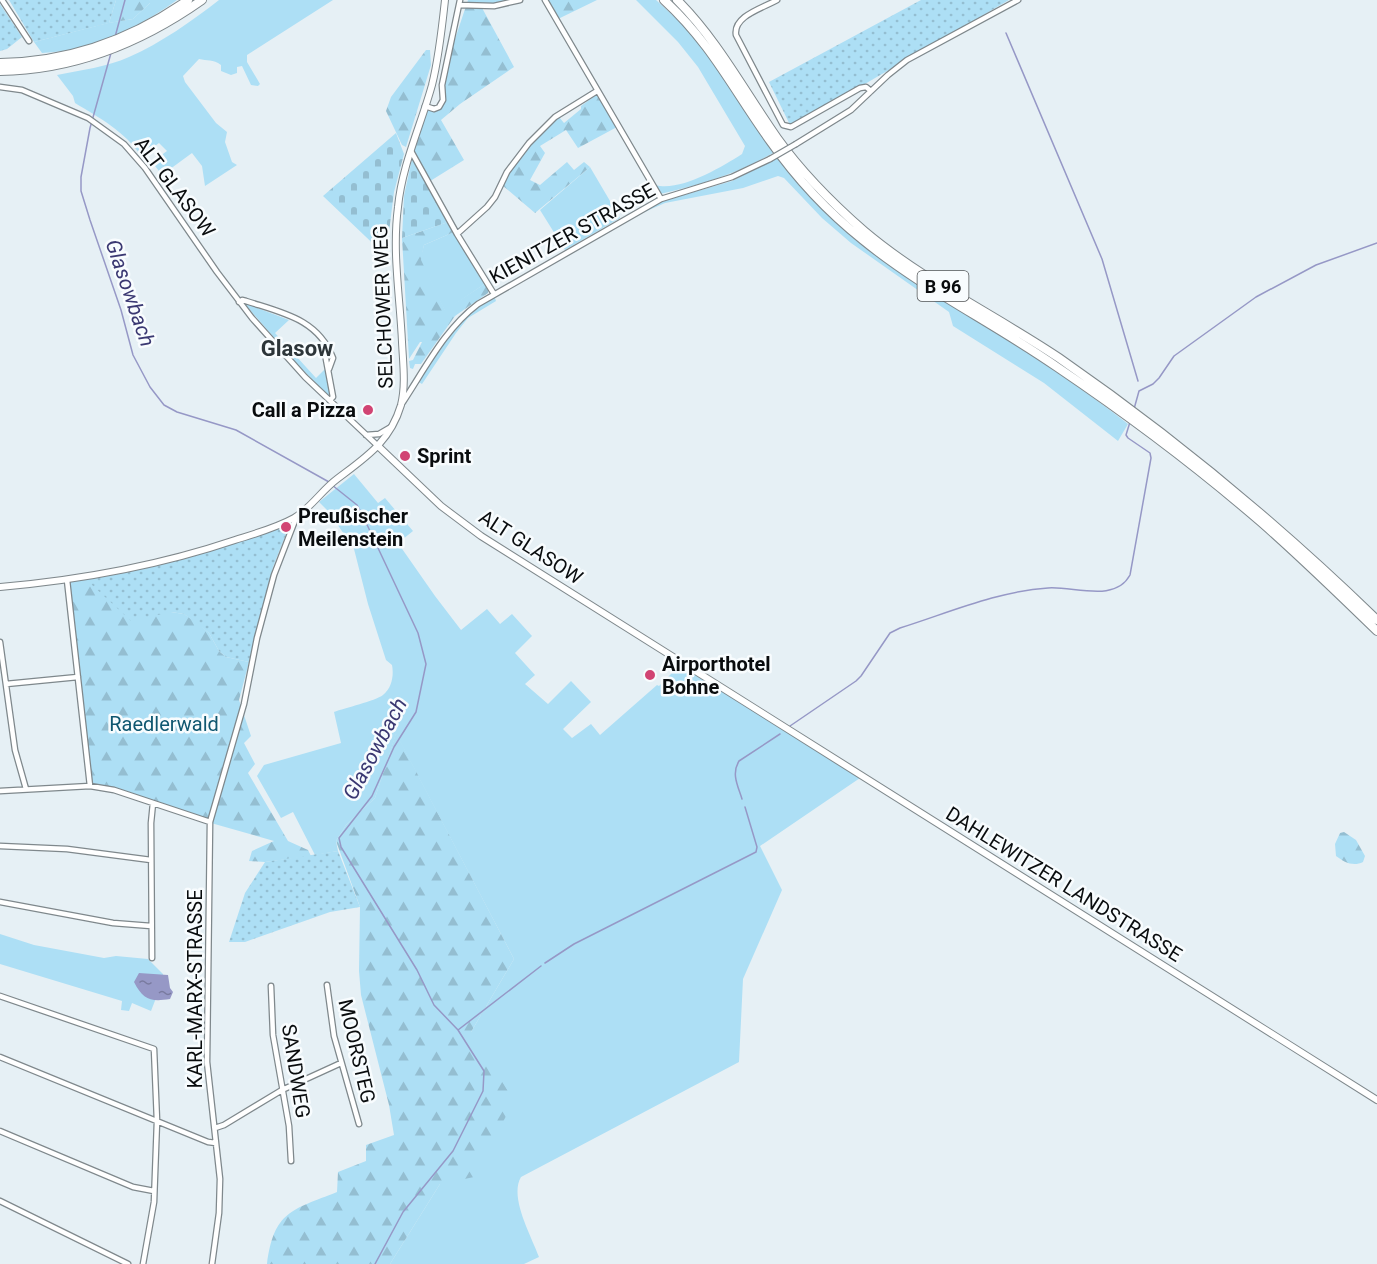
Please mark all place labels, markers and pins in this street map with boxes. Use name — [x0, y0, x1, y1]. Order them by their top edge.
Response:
place label: Call a Pizza — [252, 398, 356, 422]
marker: Call a Pizza — [361, 403, 375, 417]
place label: Sprint — [417, 444, 471, 468]
marker: Sprint — [398, 449, 412, 463]
place label: Preußischer Meilenstein — [298, 504, 409, 551]
marker: Preußischer Meilenstein — [279, 520, 293, 534]
place label: Airporthotel Bohne — [662, 652, 771, 699]
marker: Airporthotel Bohne — [643, 668, 657, 682]

